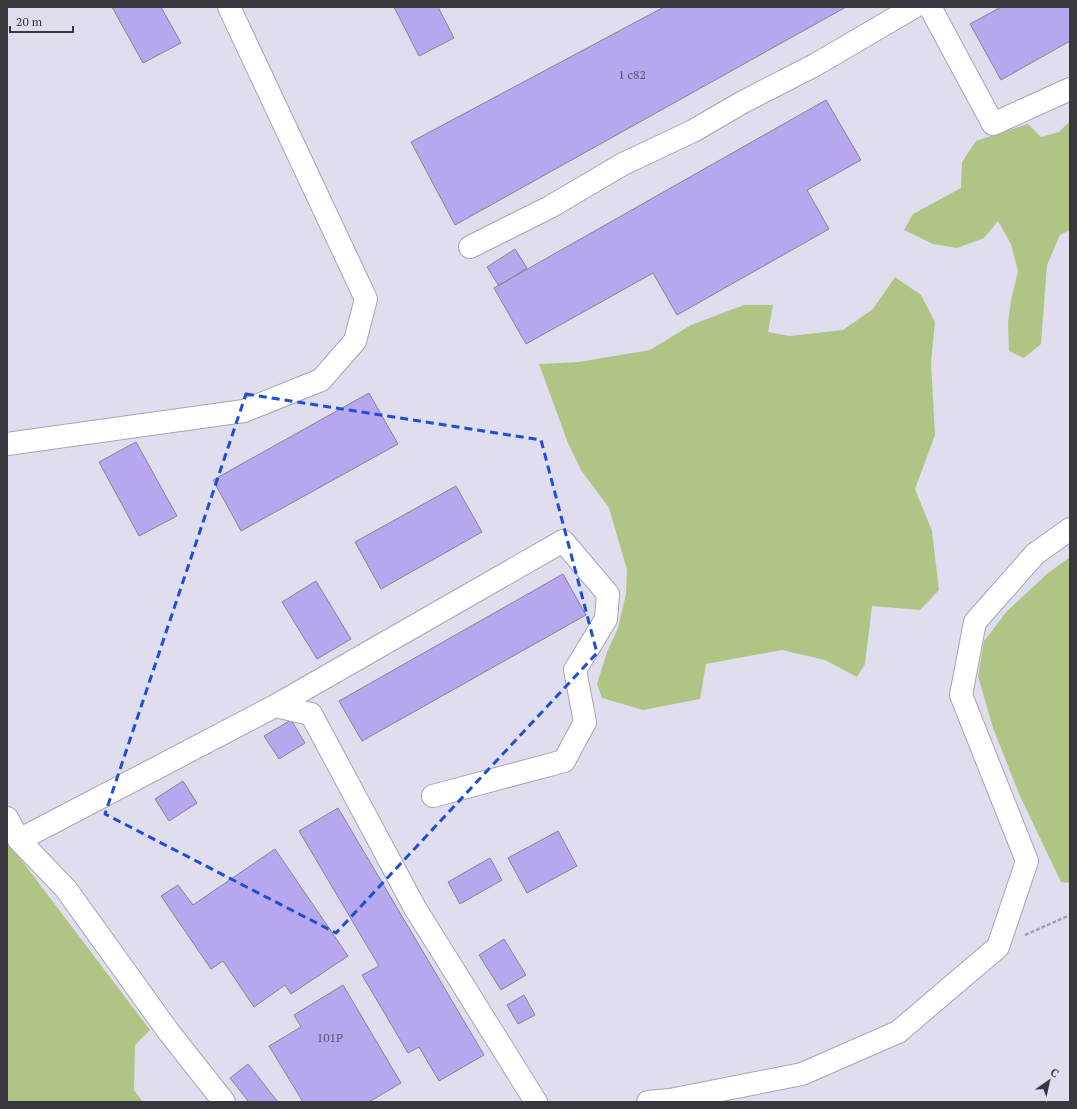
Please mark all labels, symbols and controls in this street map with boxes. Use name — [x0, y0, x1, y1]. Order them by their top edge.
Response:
scale bar — [10, 8, 73, 34]
text: 20 m — [16, 14, 43, 29]
house number: 1 с82 — [618, 67, 646, 82]
house number: 101Р — [317, 1030, 343, 1045]
north arrow — [1029, 1061, 1069, 1101]
text: С — [1048, 1065, 1061, 1081]

